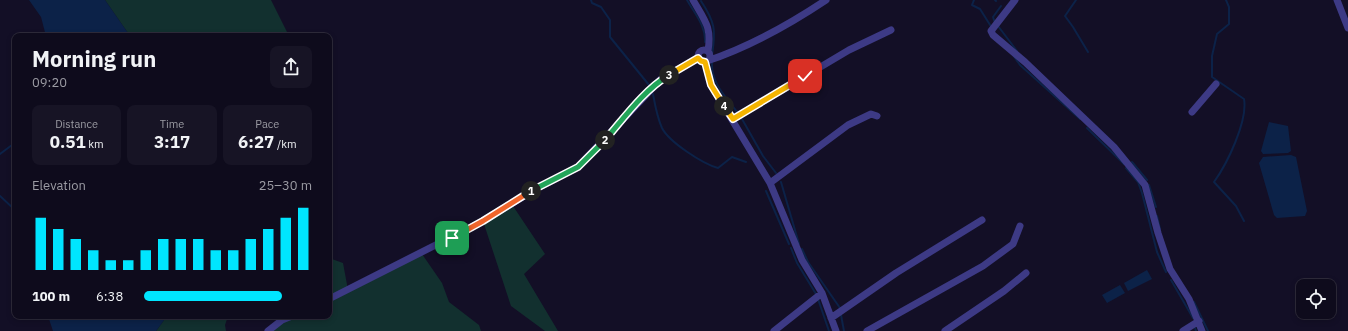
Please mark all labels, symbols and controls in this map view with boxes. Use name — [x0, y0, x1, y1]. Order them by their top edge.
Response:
text: Morning run — [32, 44, 156, 73]
button: share — [270, 46, 312, 88]
pin — [788, 59, 822, 93]
pin: 3 — [659, 65, 679, 85]
icon: check — [794, 65, 816, 87]
text: 3 — [666, 68, 672, 82]
text: 09:20 — [32, 74, 67, 91]
pin: 4 — [714, 96, 734, 116]
text: 4 — [721, 99, 727, 113]
text: Distance — [55, 117, 98, 131]
text: Time — [160, 117, 184, 131]
text: Pace — [255, 117, 279, 131]
pin: 2 — [595, 130, 615, 150]
text: 0.51 — [50, 131, 86, 153]
text: 3:17 — [154, 131, 190, 153]
text: 6:27 — [238, 131, 274, 153]
text: 2 — [602, 133, 608, 147]
text: km — [86, 137, 104, 151]
text: /km — [274, 137, 297, 151]
text: Elevation — [32, 177, 86, 194]
text: 25–30 m — [259, 177, 312, 194]
pin: 1 — [521, 181, 541, 201]
text: 1 — [528, 184, 534, 198]
pin — [435, 221, 469, 255]
icon: arrive — [441, 227, 463, 249]
map controls — [1296, 279, 1336, 319]
button: locate — [1296, 279, 1336, 319]
text: 100 m — [32, 288, 70, 305]
text: 6:38 — [96, 288, 123, 305]

